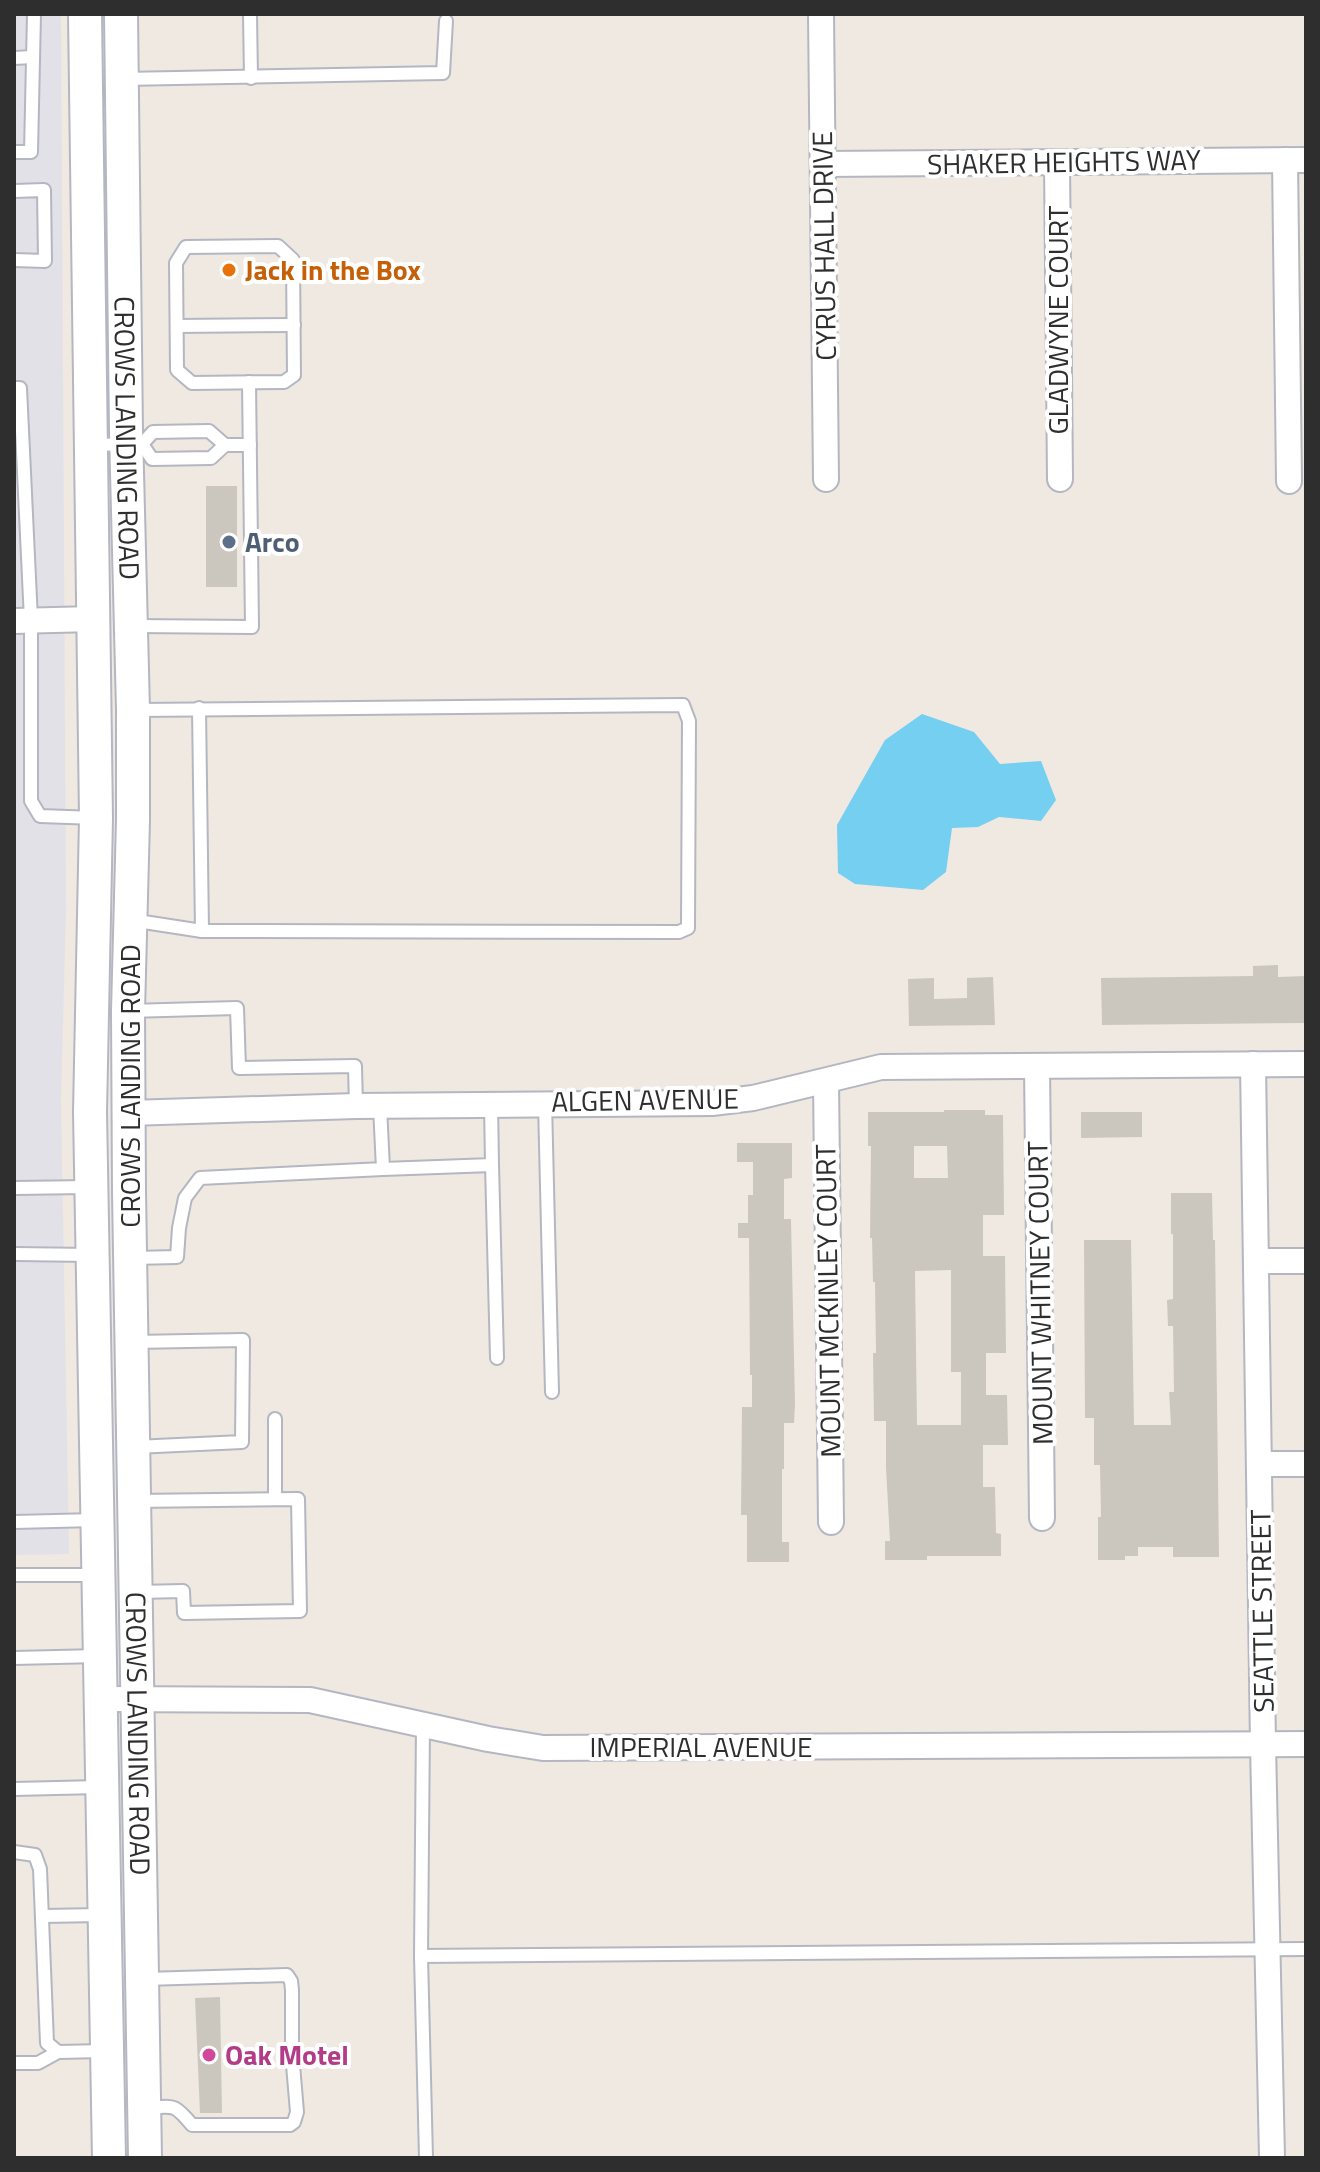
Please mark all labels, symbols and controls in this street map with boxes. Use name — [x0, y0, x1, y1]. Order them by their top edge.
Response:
street label: CYRUS HALL DRIVE — [800, 131, 847, 361]
street label: SHAKER HEIGHTS WAY — [927, 138, 1201, 185]
street label: GLADWYNE COURT — [1036, 205, 1079, 434]
place label: Jack in the Box — [245, 248, 421, 291]
marker: Jack in the Box — [220, 261, 238, 279]
street label: CROWS LANDING ROAD — [103, 296, 152, 580]
place label: Arco — [245, 520, 300, 563]
marker: Arco — [220, 533, 238, 551]
street label: CROWS LANDING ROAD — [108, 944, 151, 1228]
street label: ALGEN AVENUE — [551, 1076, 739, 1123]
street label: MOUNT WHITNEY COURT — [1015, 1140, 1064, 1445]
street label: MOUNT MCKINLEY COURT — [803, 1144, 852, 1458]
street label: SEATTLE STREET — [1238, 1509, 1285, 1713]
street label: CROWS LANDING ROAD — [115, 1592, 162, 1876]
street label: IMPERIAL AVENUE — [589, 1725, 813, 1768]
place label: Oak Motel — [225, 2033, 349, 2076]
marker: Oak Motel — [200, 2046, 218, 2064]

